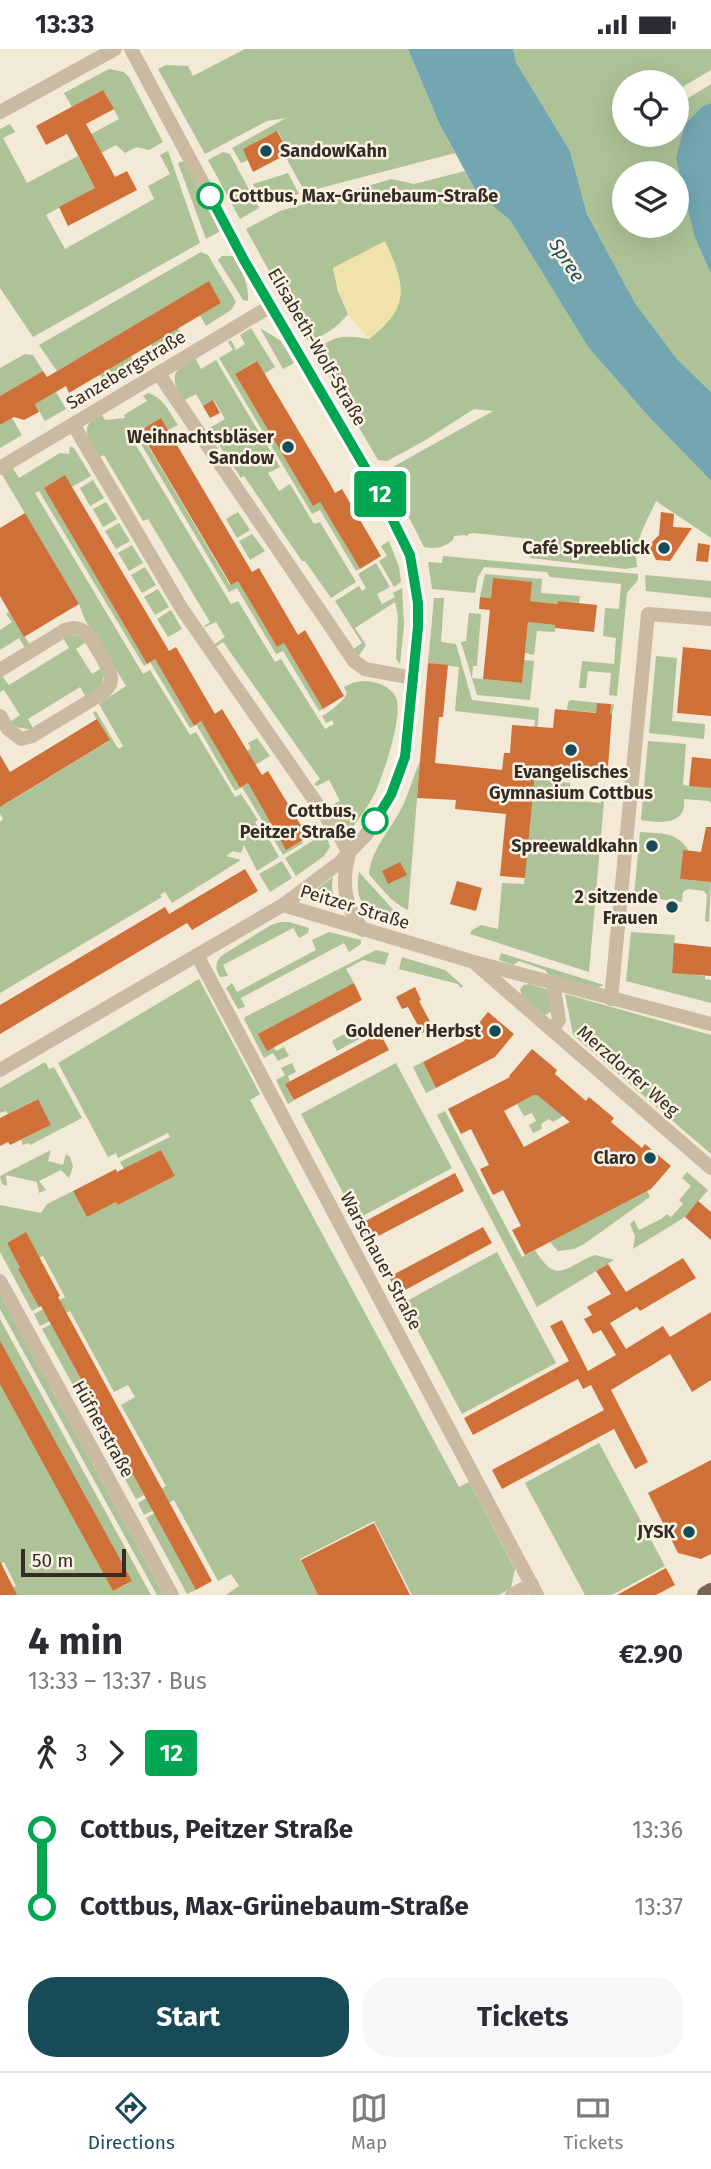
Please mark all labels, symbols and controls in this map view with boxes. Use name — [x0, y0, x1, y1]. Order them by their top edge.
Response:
text: 13:33 — [35, 9, 94, 40]
map controls — [612, 70, 689, 238]
button: locate — [612, 70, 689, 147]
place label: SandowKahn — [280, 140, 387, 162]
marker: SandowKahn — [258, 143, 274, 159]
button: layers — [612, 161, 689, 238]
marker: Cottbus, Max-Grünebaum-Straße — [197, 183, 223, 209]
place label: Cottbus, Max-Grünebaum-Straße — [229, 185, 498, 207]
water label: Spree — [544, 233, 590, 286]
street label: Elisabeth-Wolf-Straße — [263, 264, 371, 430]
street label: Sanzebergstraße — [62, 326, 190, 414]
place label: Weihnachtsbläser Sandow — [127, 426, 275, 469]
marker: Weihnachtsbläser Sandow — [280, 439, 296, 455]
line badge: 12 — [348, 471, 412, 517]
text: 12 — [368, 480, 392, 508]
place label: Café Spreeblick — [522, 537, 651, 559]
marker: Café Spreeblick — [656, 540, 672, 556]
marker: Evangelisches Gymnasium Cottbus — [563, 742, 579, 758]
place label: Evangelisches Gymnasium Cottbus — [489, 761, 653, 804]
place label: Cottbus, Peitzer Straße — [240, 800, 356, 843]
marker: Cottbus, Peitzer Straße — [362, 808, 388, 834]
place label: Spreewaldkahn — [511, 835, 638, 857]
marker: Spreewaldkahn — [644, 838, 660, 854]
street label: Peitzer Straße — [298, 880, 412, 934]
place label: 2 sitzende Frauen — [575, 886, 658, 929]
marker: 2 sitzende Frauen — [664, 899, 680, 915]
place label: Goldener Herbst — [346, 1020, 482, 1042]
street label: Merzdorfer Weg — [573, 1021, 684, 1122]
marker: Goldener Herbst — [487, 1023, 503, 1039]
place label: Claro — [594, 1147, 636, 1169]
marker: Claro — [642, 1150, 658, 1166]
street label: Warschauer Straße — [335, 1188, 427, 1334]
street label: Hüfnerstraße — [67, 1377, 139, 1481]
place label: JYSK — [636, 1521, 676, 1543]
marker: JYSK — [681, 1524, 697, 1540]
scale bar — [21, 1546, 126, 1578]
text: 50 m — [32, 1549, 73, 1572]
text: 4 min — [28, 1618, 123, 1664]
text: €2.90 — [619, 1639, 683, 1670]
text: 13:33 – 13:37 · Bus — [28, 1667, 207, 1695]
icon: walk — [28, 1734, 66, 1772]
icon: forward — [97, 1734, 135, 1772]
text: 3 — [76, 1739, 87, 1767]
text: 12 — [159, 1739, 183, 1767]
text: Cottbus, Peitzer Straße — [80, 1814, 353, 1845]
text: 13:36 — [632, 1816, 683, 1844]
text: Cottbus, Max-Grünebaum-Straße — [80, 1891, 469, 1922]
text: 13:37 — [634, 1893, 683, 1921]
button: Start — [28, 1977, 349, 2057]
button: Tickets — [363, 1977, 683, 2057]
tab: Directions — [88, 2089, 175, 2154]
tab: Map — [350, 2089, 388, 2154]
tab: Tickets — [563, 2089, 623, 2154]

